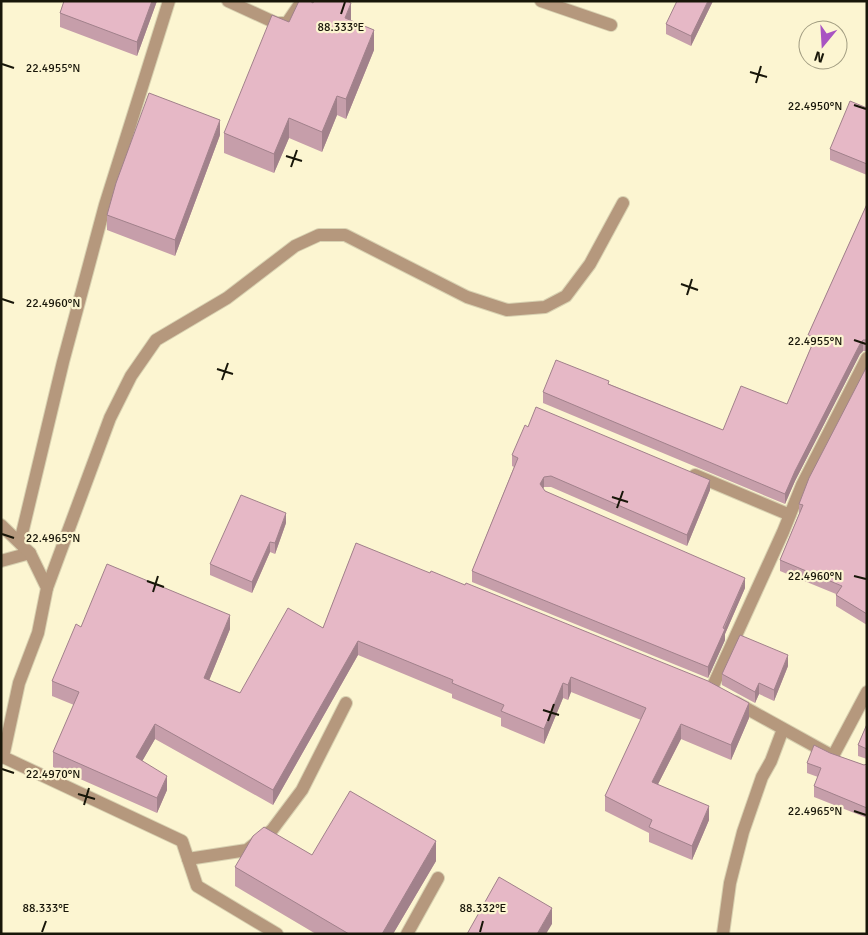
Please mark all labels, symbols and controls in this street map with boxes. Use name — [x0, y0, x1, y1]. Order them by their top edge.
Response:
text: 88.333°E — [318, 20, 365, 35]
north arrow — [798, 20, 848, 70]
text: N — [812, 47, 826, 66]
text: 22.4955°N — [26, 61, 80, 76]
text: 22.4950°N — [788, 99, 842, 114]
text: 22.4960°N — [26, 296, 80, 311]
text: 22.4955°N — [788, 334, 842, 349]
text: 22.4965°N — [26, 531, 80, 546]
text: 22.4960°N — [788, 569, 842, 584]
text: 22.4970°N — [26, 767, 80, 782]
text: 22.4965°N — [788, 804, 842, 819]
text: 88.333°E — [23, 901, 70, 916]
text: 88.332°E — [460, 901, 507, 916]

